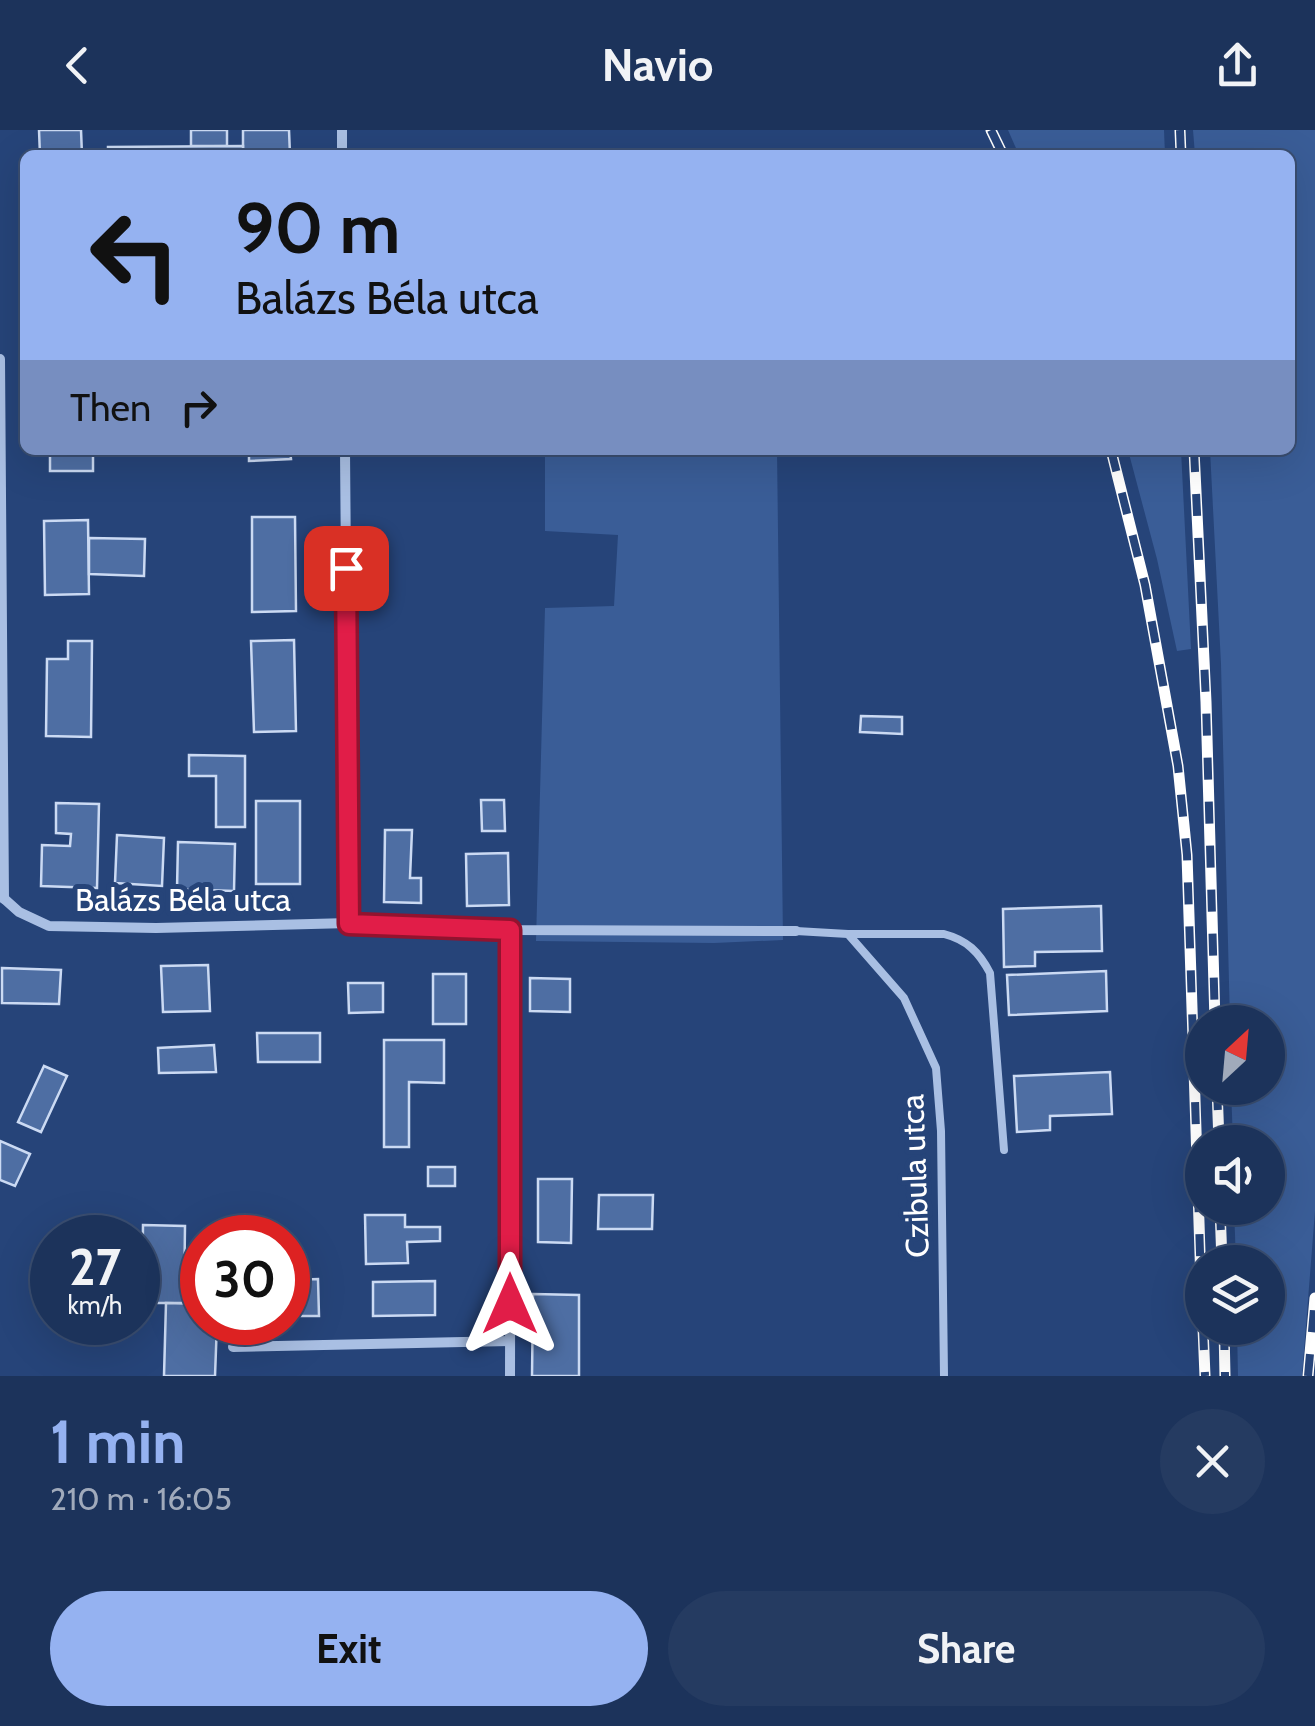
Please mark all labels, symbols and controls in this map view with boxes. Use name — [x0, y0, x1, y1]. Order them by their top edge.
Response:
icon: back — [50, 38, 105, 93]
text: Navio — [602, 38, 713, 92]
icon: share — [1210, 38, 1265, 93]
text: 90 m — [235, 185, 400, 271]
icon: left — [70, 190, 200, 320]
text: Balázs Béla utca — [235, 271, 538, 325]
icon: right — [171, 380, 226, 435]
text: Then — [70, 384, 151, 431]
pin — [304, 526, 389, 611]
icon: arrive — [319, 541, 374, 596]
street label: Balázs Béla utca — [75, 880, 292, 919]
north arrow — [1185, 1005, 1285, 1105]
map controls — [1185, 1005, 1285, 1345]
street label: Czibula utca — [892, 1093, 937, 1258]
button: sound — [1185, 1125, 1285, 1225]
speed limit sign: 30 — [180, 1215, 310, 1345]
text: 27 — [69, 1237, 121, 1298]
button: layers — [1185, 1245, 1285, 1345]
position arrow — [458, 1252, 562, 1356]
text: km/h — [68, 1290, 122, 1320]
text: 1 min — [50, 1405, 185, 1478]
button: close — [1160, 1409, 1265, 1514]
text: 210 m · 16:05 — [50, 1479, 232, 1518]
button: Exit — [50, 1591, 648, 1706]
button: Share — [668, 1591, 1265, 1706]

